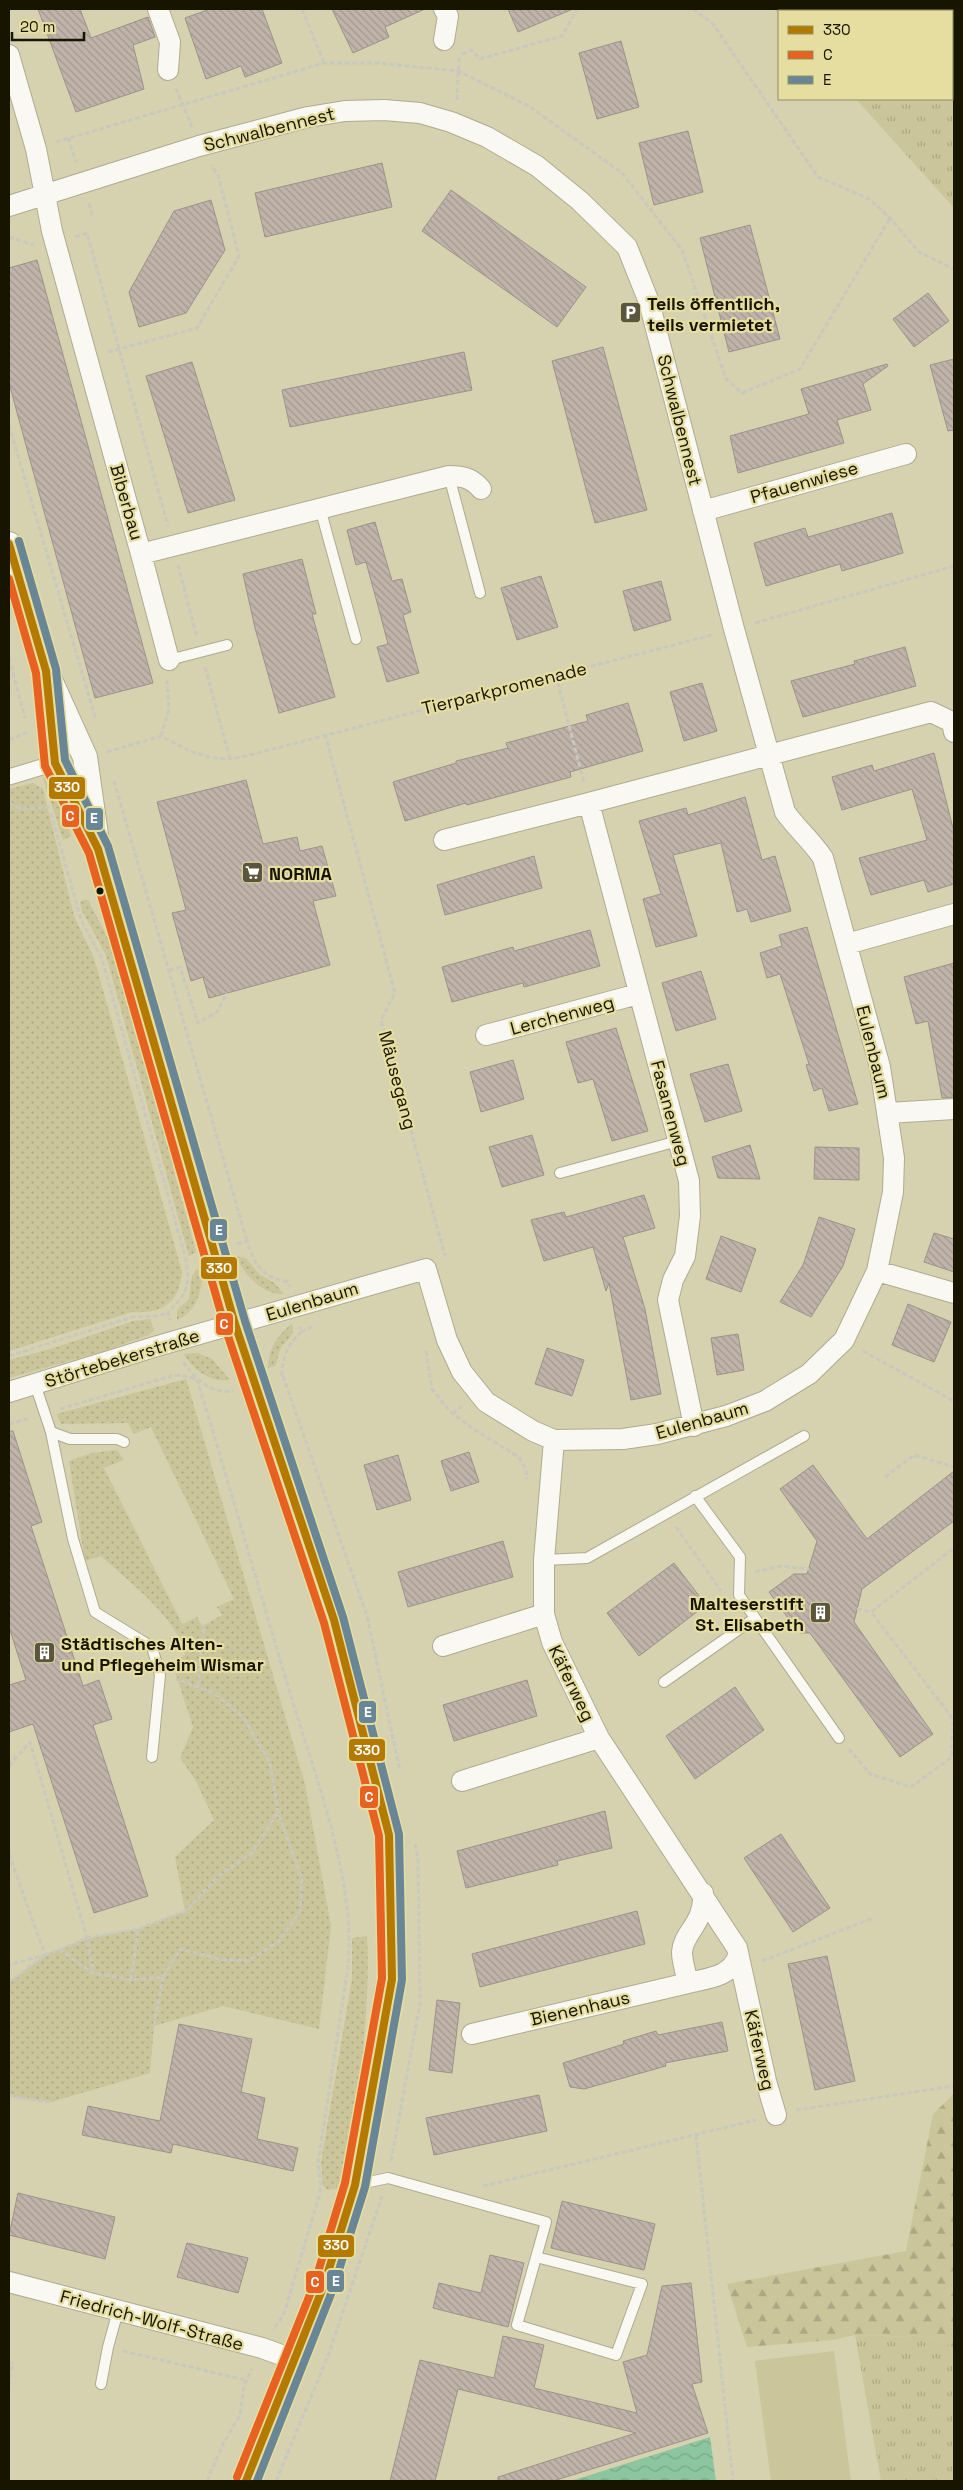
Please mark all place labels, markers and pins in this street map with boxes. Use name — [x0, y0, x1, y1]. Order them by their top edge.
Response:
place label: Teils öffentlich, teils vermietet — [647, 292, 780, 336]
parking icon: Teils öffentlich, teils vermietet — [619, 301, 643, 325]
supermarket icon: NORMA — [241, 861, 265, 885]
place label: NORMA — [269, 862, 332, 885]
unlabelled marker — [95, 886, 105, 896]
place label: Malteserstift St. Elisabeth — [690, 1592, 804, 1636]
building icon: Malteserstift St. Elisabeth — [808, 1601, 832, 1625]
place label: Städtisches Alten- und Pflegeheim Wismar — [61, 1632, 264, 1676]
building icon: Städtisches Alten- und Pflegeheim Wismar — [33, 1641, 57, 1665]

